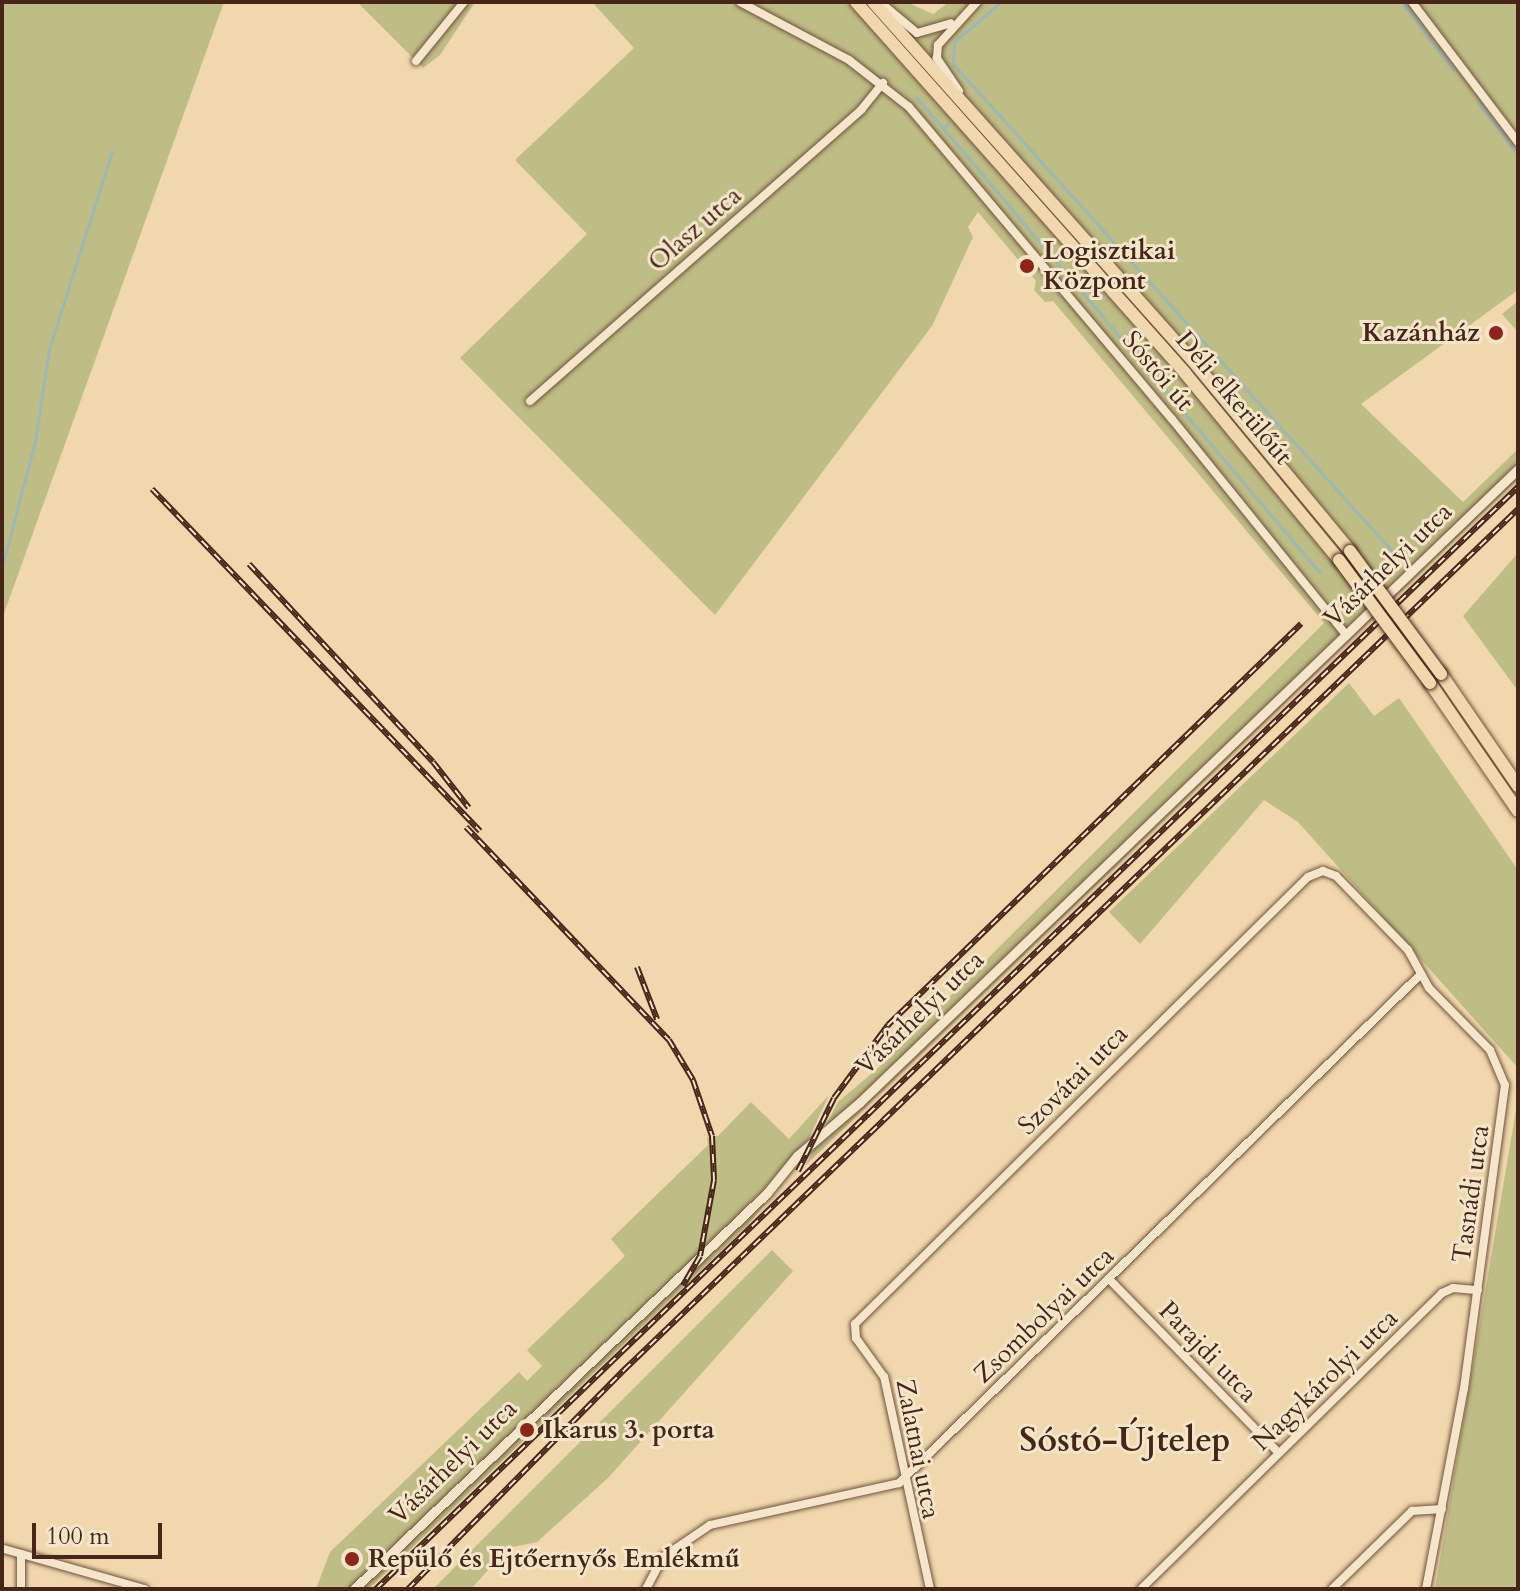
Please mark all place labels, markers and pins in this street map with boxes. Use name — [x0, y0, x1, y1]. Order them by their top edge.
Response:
place label: Logisztikai Központ — [1043, 235, 1175, 296]
marker: Logisztikai Központ — [1018, 257, 1036, 275]
place label: Kazánház — [1362, 317, 1480, 349]
marker: Kazánház — [1487, 324, 1505, 342]
place label: Ikarus 3. porta — [543, 1414, 715, 1446]
marker: Ikarus 3. porta — [518, 1421, 536, 1439]
place label: Repülő és Ejtőernyős Emlékmű — [368, 1543, 740, 1575]
marker: Repülő és Ejtőernyős Emlékmű — [343, 1550, 361, 1568]

